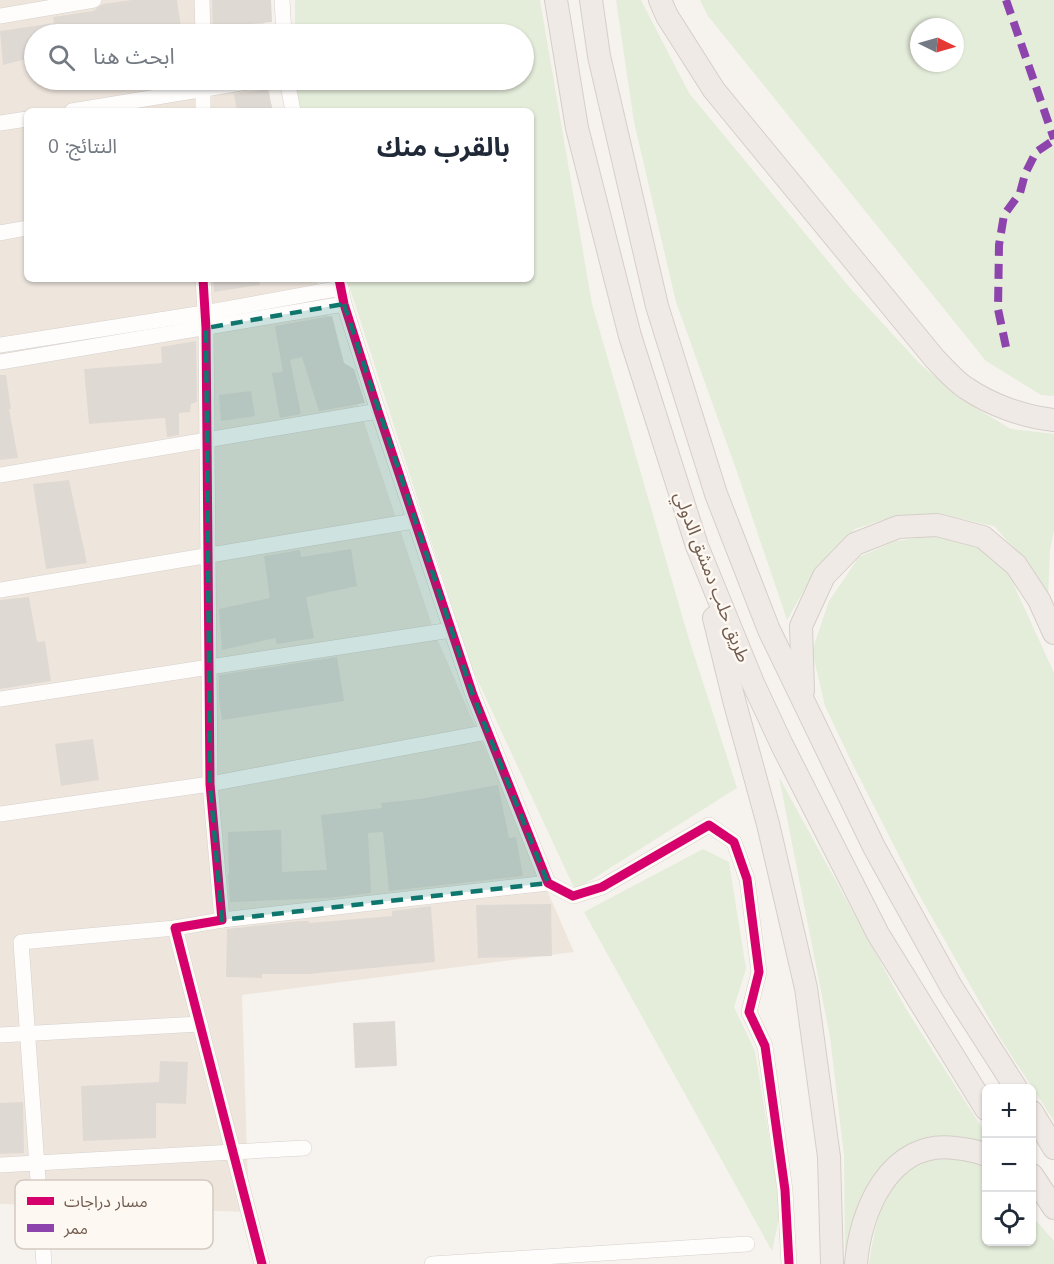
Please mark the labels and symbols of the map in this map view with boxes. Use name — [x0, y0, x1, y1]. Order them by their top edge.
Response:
north arrow — [910, 18, 964, 72]
street label: طريق حلب دمشق الدولي — [667, 488, 756, 666]
legend — [15, 1180, 213, 1249]
text: مسار دراجات — [64, 1191, 148, 1211]
text: ممر — [63, 1218, 88, 1238]

